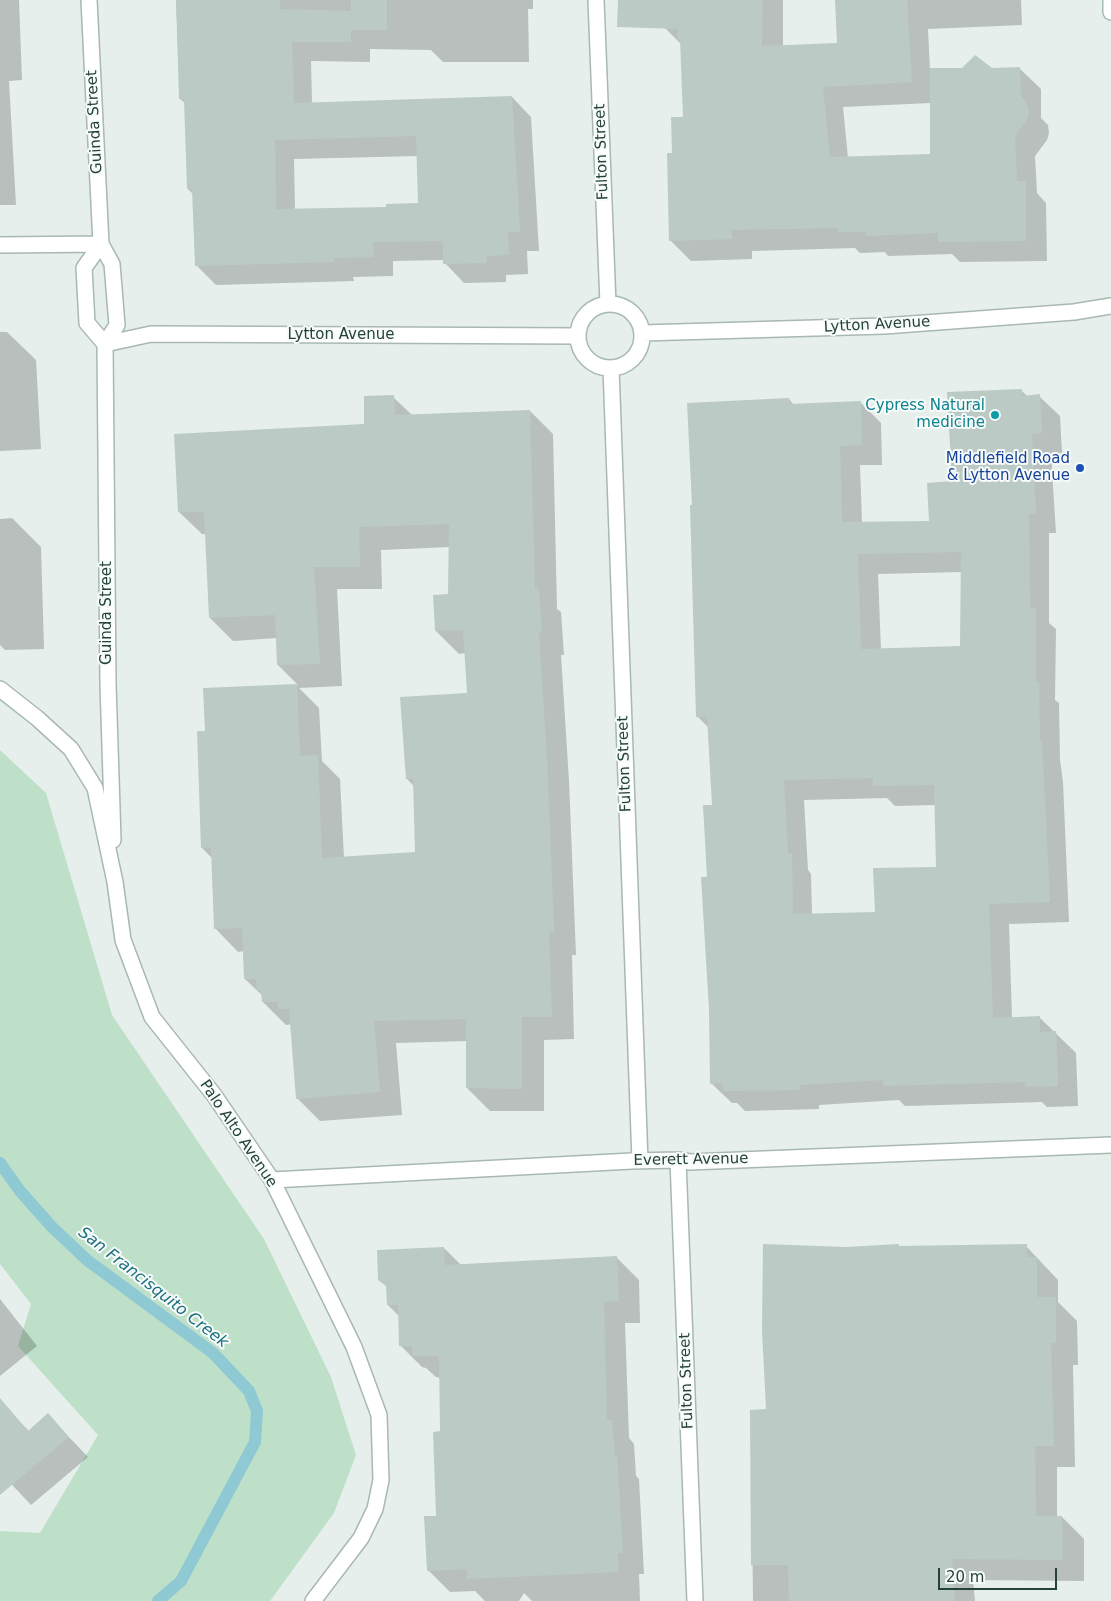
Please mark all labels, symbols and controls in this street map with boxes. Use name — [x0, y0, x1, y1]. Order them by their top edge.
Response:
street label: Guinda Street — [83, 70, 107, 174]
street label: Fulton Street — [591, 104, 613, 200]
street label: Lytton Avenue — [823, 313, 931, 337]
street label: Lytton Avenue — [288, 326, 394, 344]
place label: Cypress Natural medicine — [865, 397, 985, 432]
marker: Cypress Natural medicine — [989, 409, 1001, 421]
place label: Middlefield Road & Lytton Avenue — [946, 450, 1070, 485]
marker: Middlefield Road & Lytton Avenue — [1074, 462, 1086, 474]
street label: Guinda Street — [98, 561, 116, 665]
street label: Fulton Street — [614, 716, 636, 812]
street label: Palo Alto Avenue — [195, 1077, 281, 1191]
street label: Everett Avenue — [633, 1150, 749, 1170]
water label: San Francisquito Creek — [74, 1223, 232, 1353]
street label: Fulton Street — [676, 1333, 698, 1429]
scale bar — [941, 1558, 1060, 1590]
text: 20 m — [946, 1568, 984, 1586]

